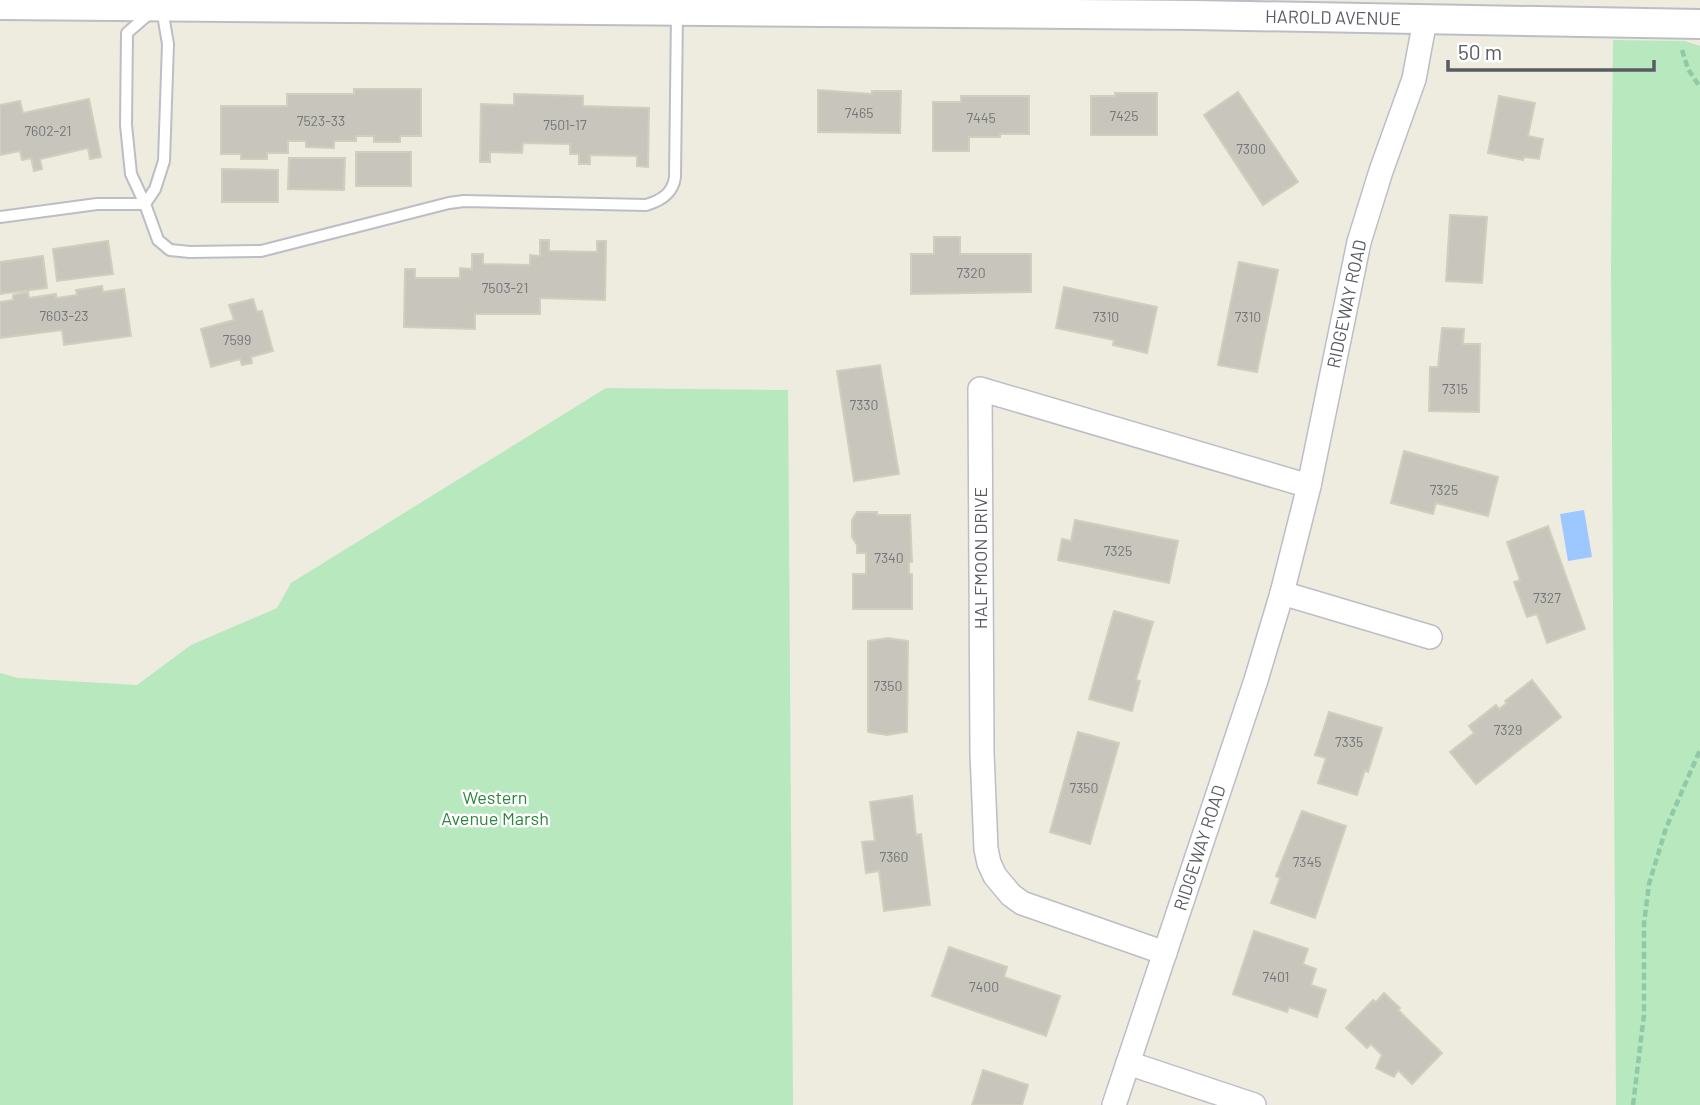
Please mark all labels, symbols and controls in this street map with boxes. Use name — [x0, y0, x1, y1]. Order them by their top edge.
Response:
street label: HAROLD AVENUE — [1265, 5, 1401, 29]
scale bar — [1448, 28, 1654, 72]
text: 50 m — [1458, 39, 1502, 64]
house number: 7465 — [845, 104, 873, 121]
house number: 7425 — [1109, 107, 1139, 124]
house number: 7445 — [966, 109, 996, 126]
house number: 7523-33 — [297, 112, 345, 129]
house number: 7501-17 — [543, 116, 587, 133]
house number: 7602-21 — [25, 122, 71, 139]
house number: 7300 — [1236, 140, 1266, 157]
street label: RIDGEWAY ROAD — [1322, 238, 1370, 370]
house number: 7320 — [956, 264, 986, 281]
house number: 7503-21 — [482, 279, 528, 296]
house number: 7603-23 — [39, 307, 89, 324]
house number: 7310 — [1093, 308, 1119, 325]
house number: 7310 — [1235, 308, 1261, 325]
house number: 7599 — [223, 331, 251, 348]
house number: 7315 — [1442, 380, 1468, 397]
house number: 7330 — [850, 396, 878, 413]
house number: 7325 — [1430, 481, 1458, 498]
street label: HALFMOON DRIVE — [969, 487, 991, 629]
house number: 7325 — [1104, 542, 1132, 559]
house number: 7340 — [874, 549, 904, 566]
house number: 7327 — [1533, 589, 1561, 606]
house number: 7350 — [874, 677, 902, 694]
house number: 7329 — [1494, 721, 1522, 738]
house number: 7335 — [1335, 733, 1363, 750]
house number: 7350 — [1070, 779, 1098, 796]
street label: RIDGEWAY ROAD — [1168, 782, 1230, 913]
park label: Western Avenue Marsh — [441, 786, 549, 829]
house number: 7360 — [880, 848, 908, 865]
house number: 7345 — [1293, 853, 1321, 870]
house number: 7401 — [1263, 968, 1289, 985]
house number: 7400 — [969, 978, 999, 995]

